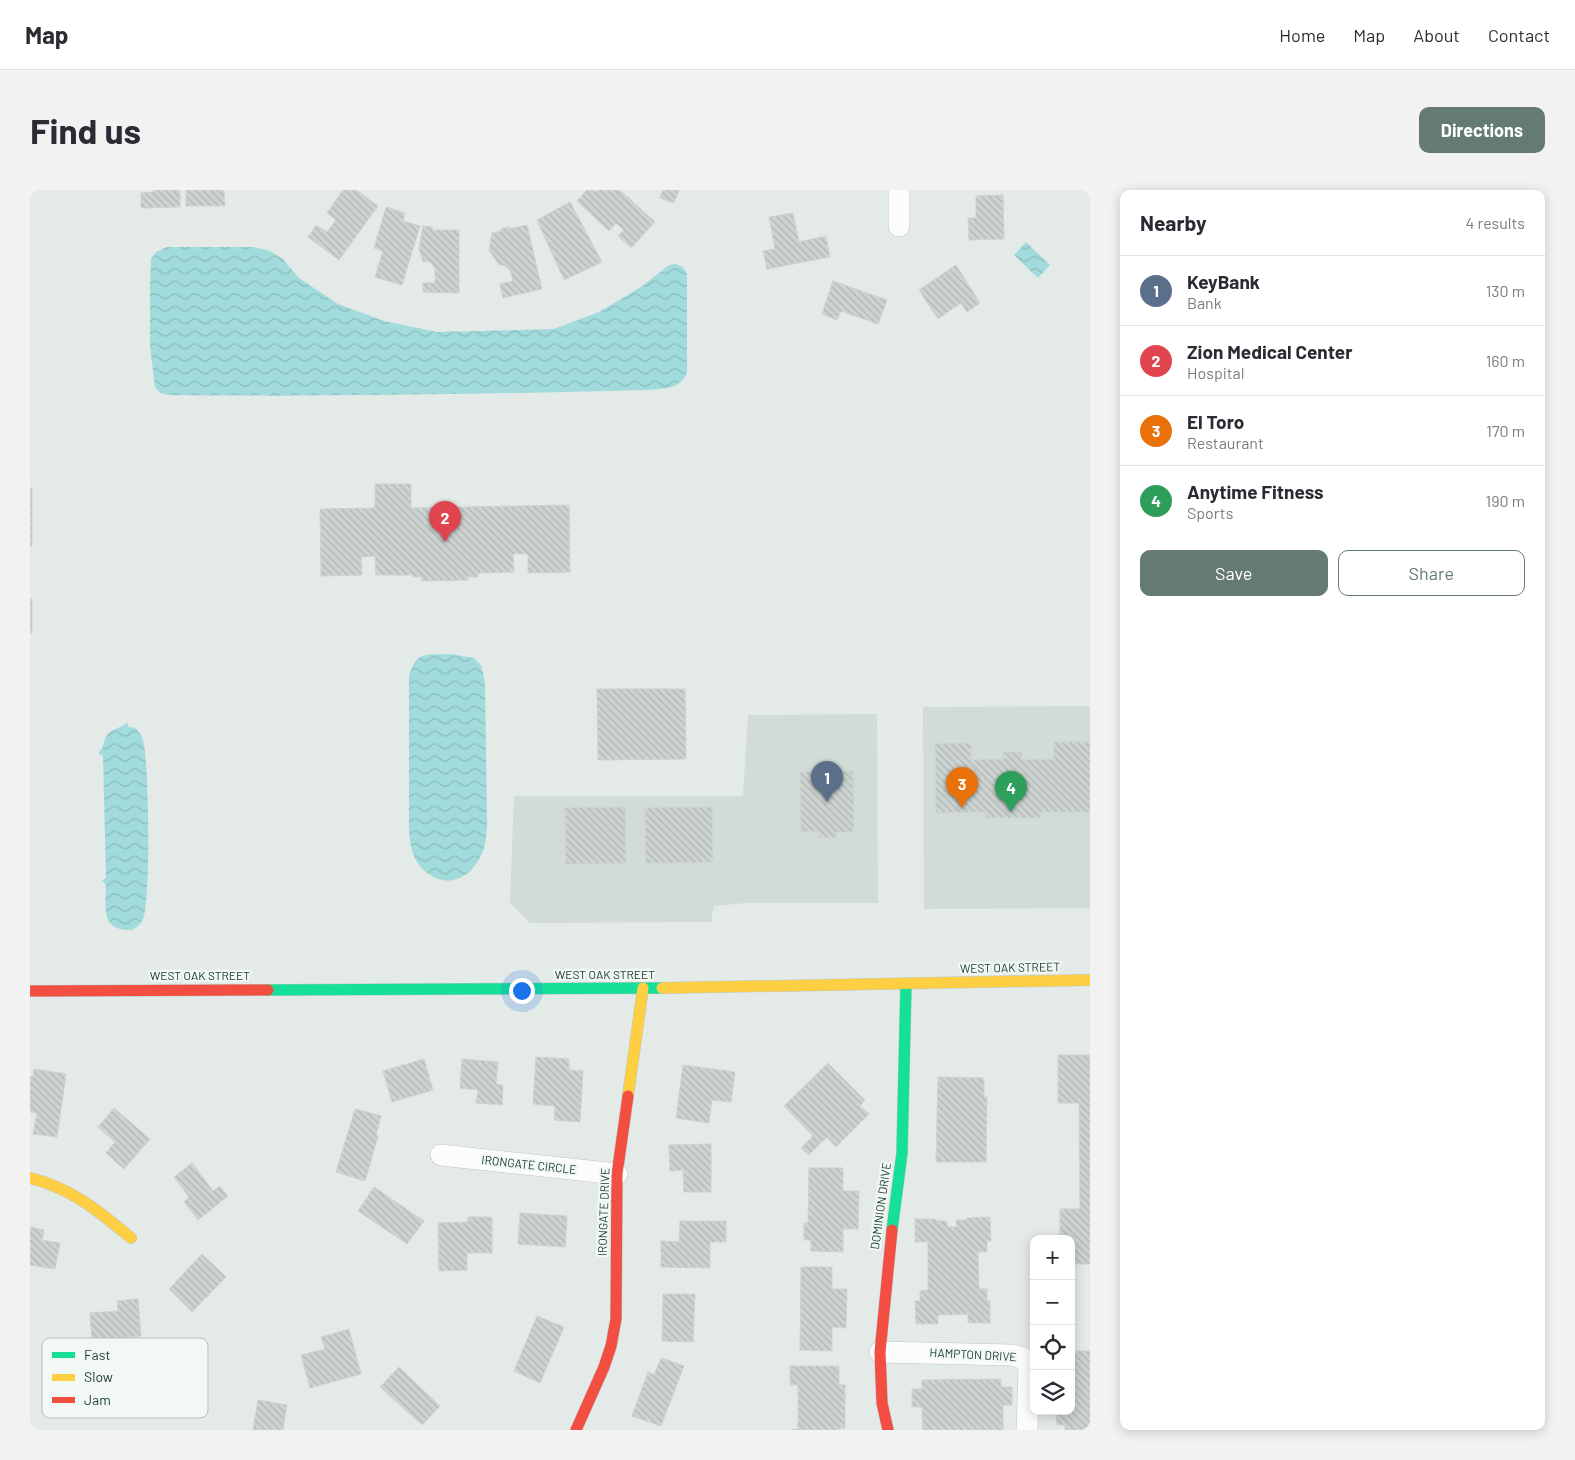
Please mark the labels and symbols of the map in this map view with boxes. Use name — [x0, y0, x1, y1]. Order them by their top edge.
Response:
pin: 2 — [429, 501, 461, 542]
pin: 1 — [811, 761, 843, 802]
pin: 3 — [946, 767, 978, 808]
pin: 4 — [995, 771, 1027, 812]
street label: WEST OAK STREET — [960, 959, 1060, 975]
street label: WEST OAK STREET — [555, 967, 655, 981]
street label: WEST OAK STREET — [150, 968, 250, 982]
your location — [509, 978, 535, 1004]
street label: IRONGATE CIRCLE — [481, 1152, 577, 1176]
street label: DOMINION DRIVE — [867, 1161, 893, 1250]
street label: IRONGATE DRIVE — [594, 1168, 612, 1256]
legend — [42, 1338, 208, 1418]
street label: HAMPTON DRIVE — [929, 1345, 1017, 1363]
text: Fast — [84, 1346, 110, 1363]
text: Slow — [84, 1368, 113, 1385]
text: Jam — [84, 1391, 111, 1408]

